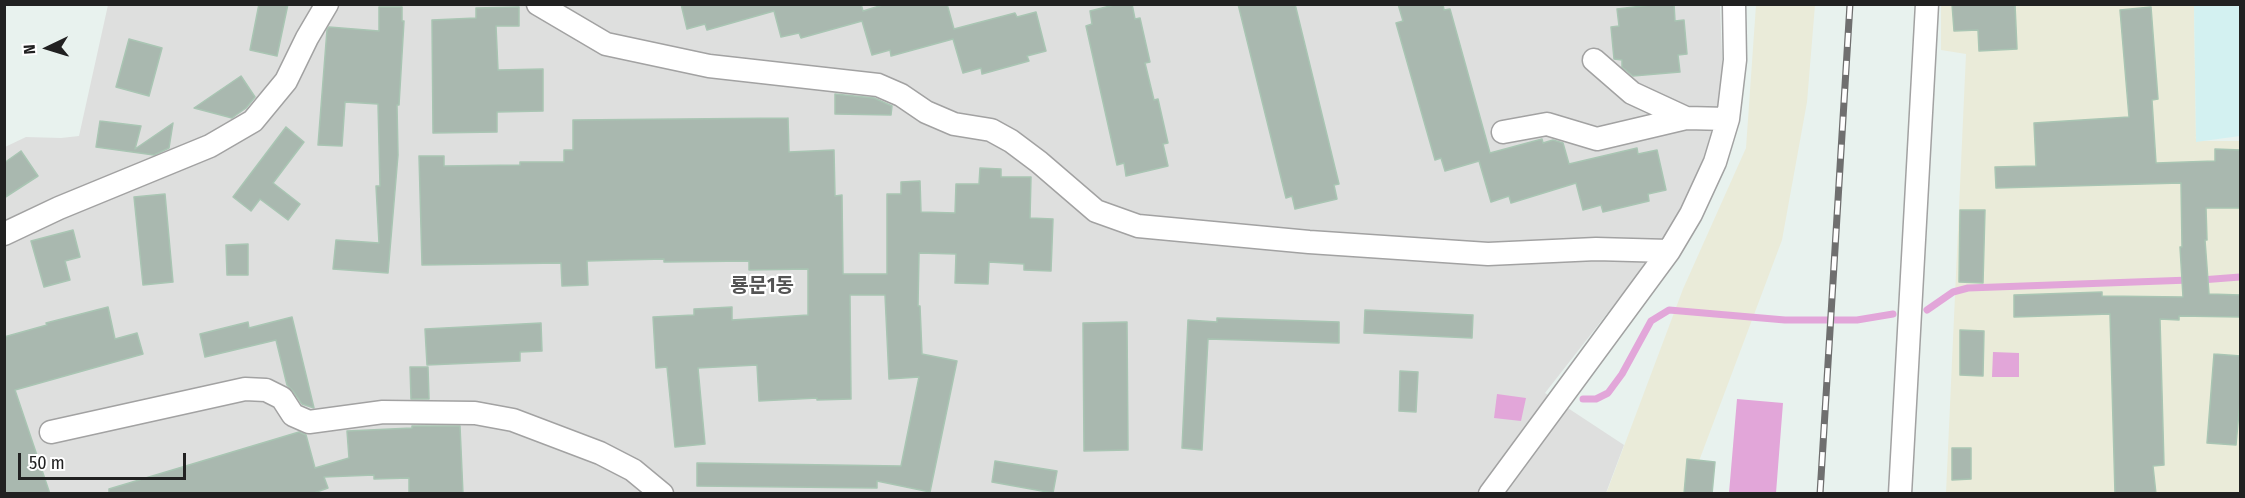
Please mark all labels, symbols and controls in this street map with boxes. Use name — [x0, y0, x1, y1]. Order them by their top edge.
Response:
north arrow — [18, 18, 78, 78]
text: N — [20, 44, 39, 55]
district label: 룡문1동 — [730, 274, 794, 298]
scale bar — [21, 441, 189, 479]
text: 50 m — [29, 452, 65, 474]

